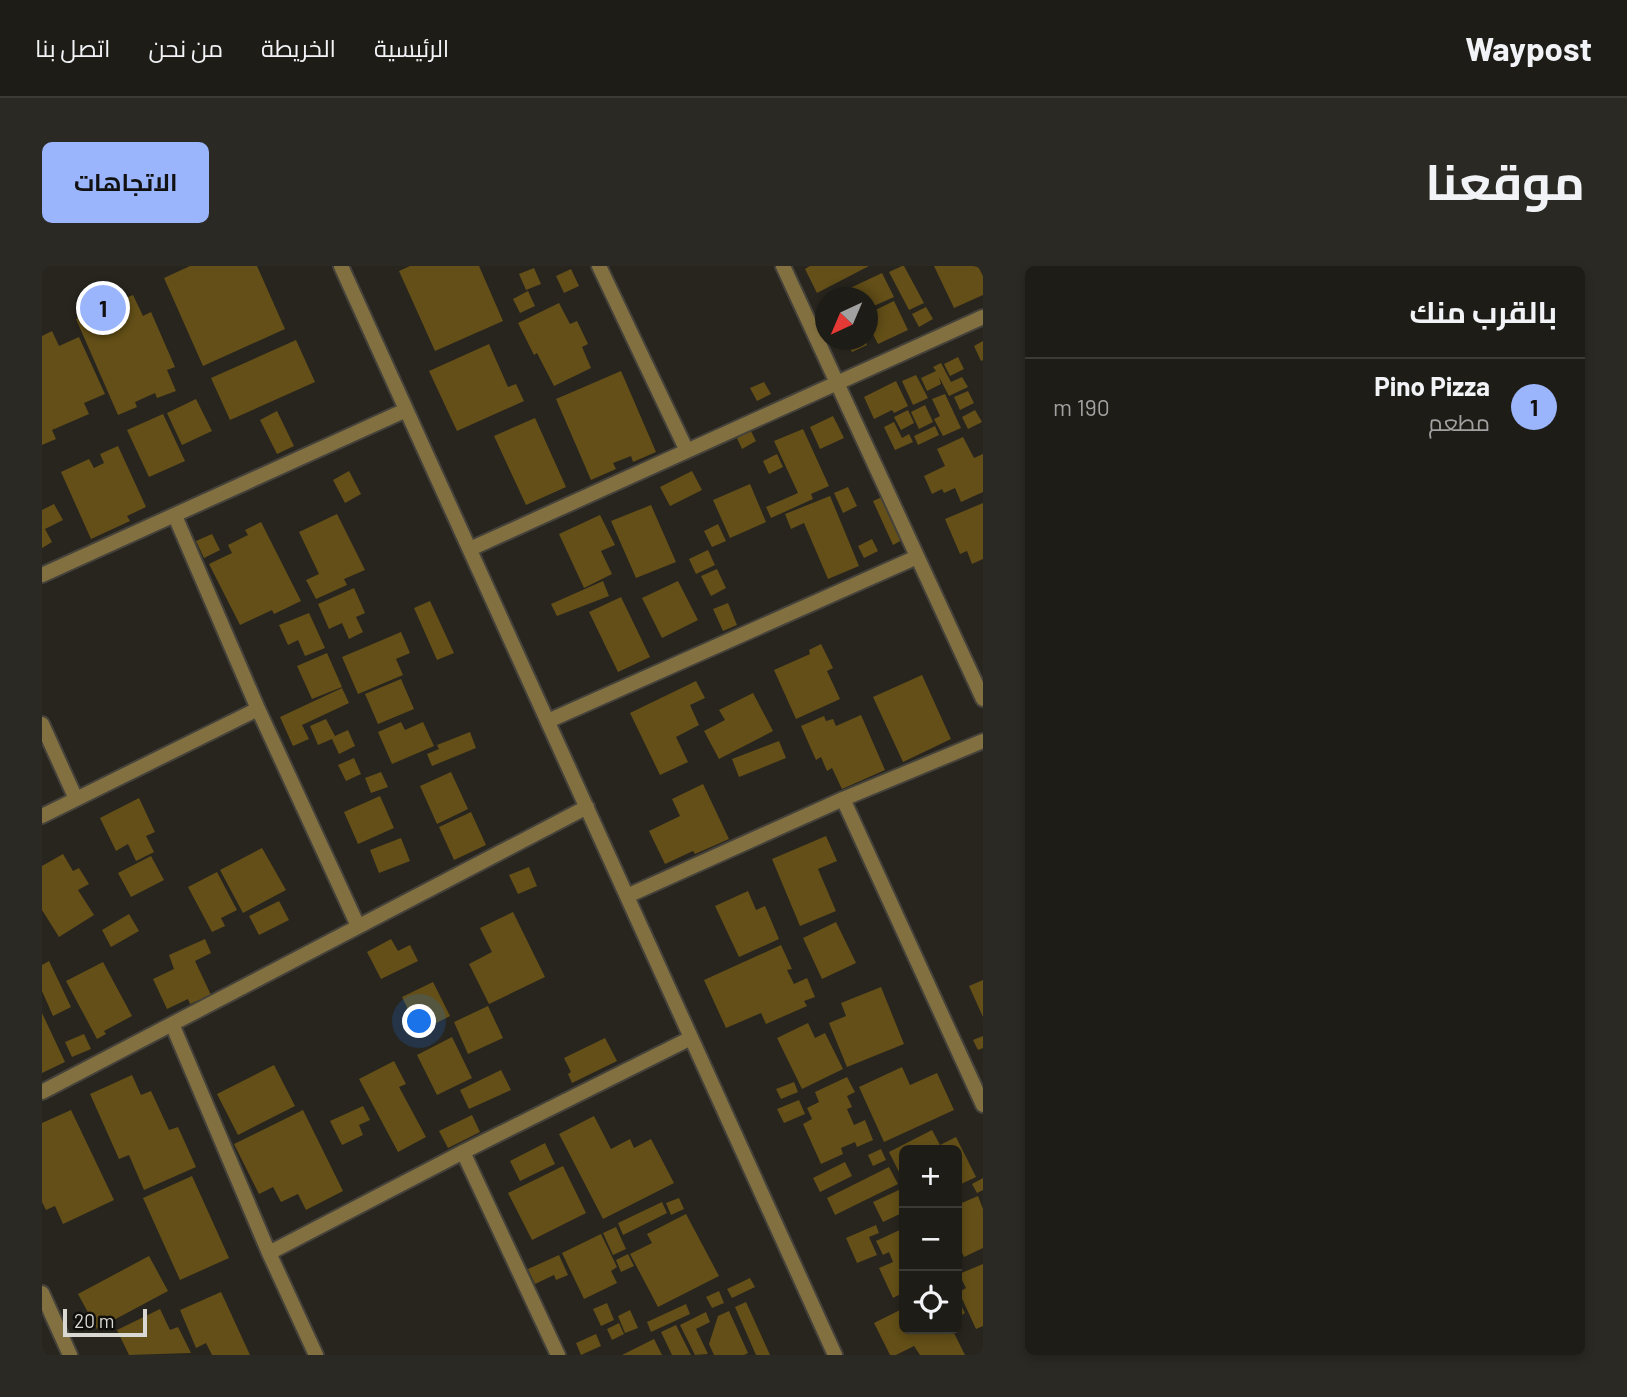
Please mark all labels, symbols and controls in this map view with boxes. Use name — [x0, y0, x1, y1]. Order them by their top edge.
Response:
text: Waypost — [1465, 28, 1592, 68]
text: اتصل بنا — [35, 33, 110, 62]
text: من نحن — [148, 33, 223, 62]
text: الخريطة — [261, 33, 336, 62]
text: الرئيسية — [374, 33, 449, 62]
button: الاتجاهات — [42, 142, 209, 223]
text: موقعنا — [1425, 151, 1585, 210]
pin: 1 — [80, 282, 126, 334]
north arrow — [815, 287, 878, 350]
text: بالقرب منك — [1409, 293, 1557, 329]
text: Pino Pizza — [1374, 370, 1490, 401]
text: 190 m — [1053, 393, 1110, 421]
text: 1 — [1530, 393, 1538, 421]
text: مطعم — [1428, 408, 1490, 436]
your location — [402, 1004, 436, 1038]
map controls — [899, 1145, 962, 1334]
button: + — [899, 1145, 962, 1208]
button: − — [899, 1208, 962, 1271]
button: locate — [899, 1271, 962, 1334]
scale bar — [63, 1306, 147, 1338]
text: 20 m — [74, 1309, 114, 1332]

